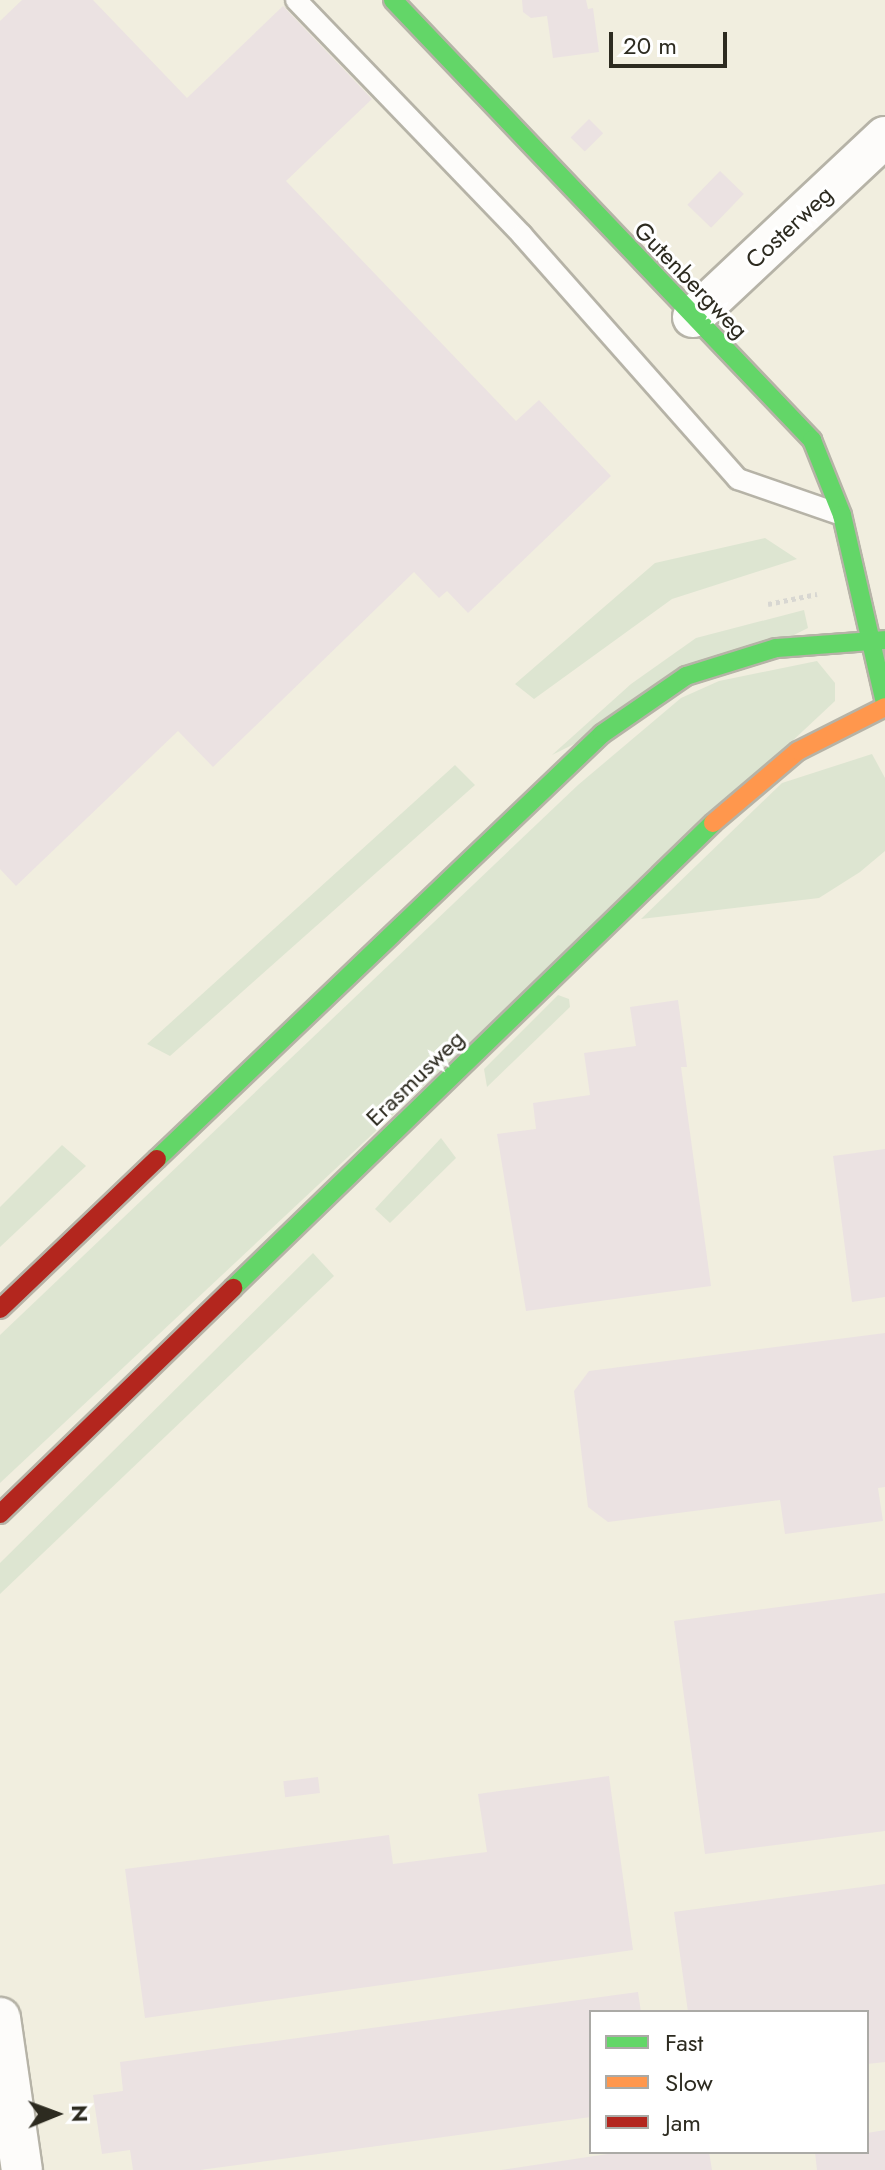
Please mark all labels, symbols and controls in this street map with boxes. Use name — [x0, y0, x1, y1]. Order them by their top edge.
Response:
scale bar — [613, 16, 731, 66]
text: 20 m — [623, 28, 677, 63]
street label: Costerweg — [740, 180, 838, 274]
street label: Gutenbergweg — [628, 216, 754, 344]
street label: Erasmusweg — [360, 1024, 470, 1132]
legend — [589, 2010, 869, 2154]
text: Fast — [665, 2025, 703, 2060]
text: Slow — [665, 2065, 713, 2100]
north arrow — [16, 2074, 96, 2154]
text: N — [64, 2105, 96, 2123]
text: Jam — [665, 2105, 701, 2140]

